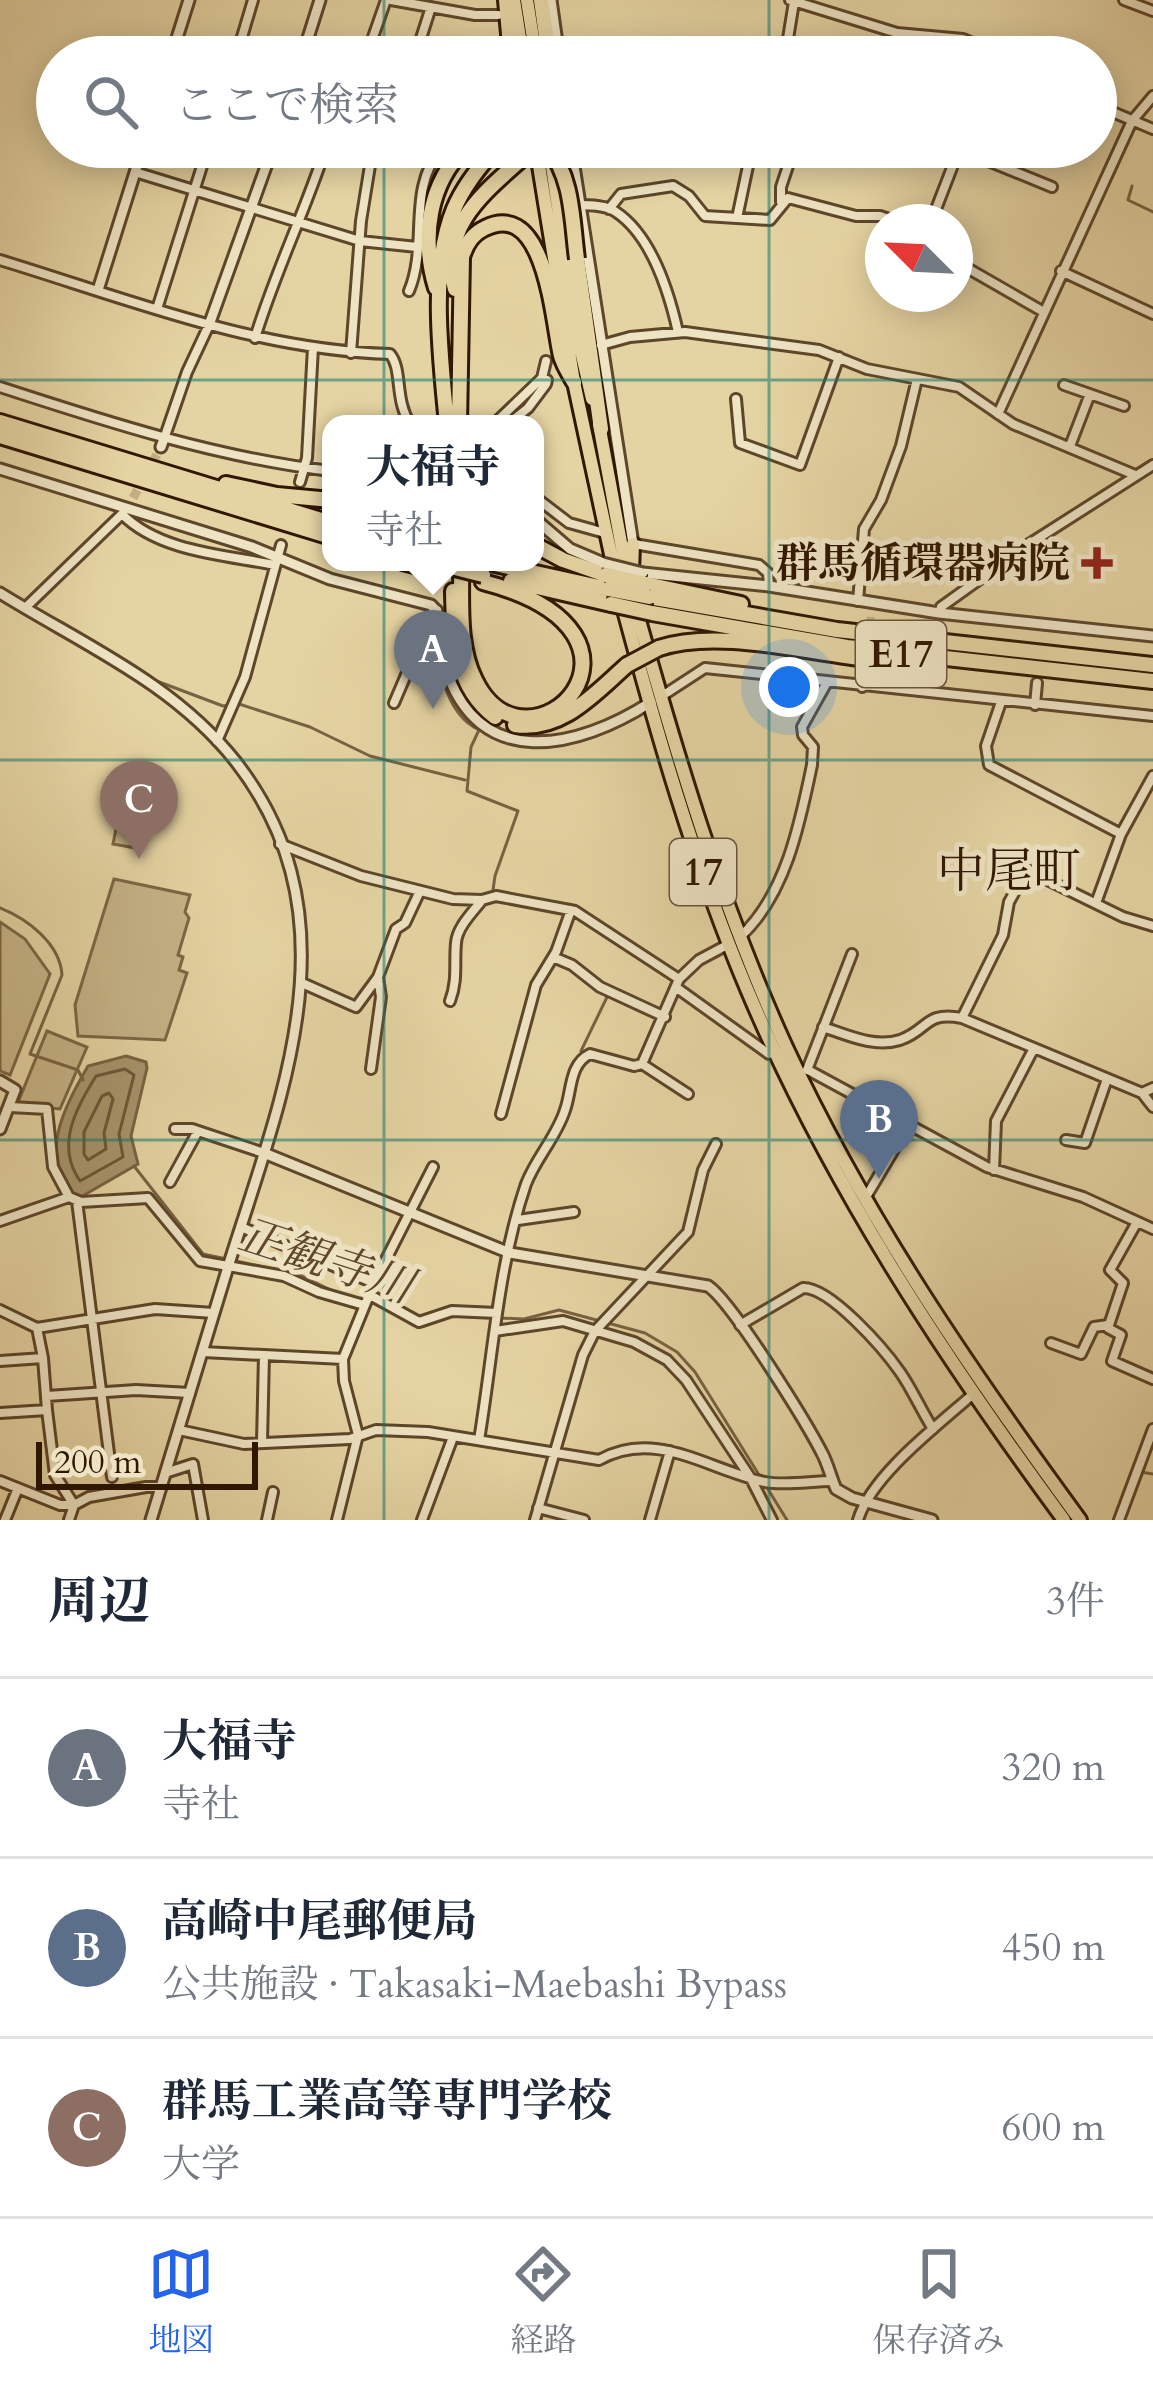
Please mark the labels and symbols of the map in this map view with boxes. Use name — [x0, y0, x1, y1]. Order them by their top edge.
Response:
north arrow — [865, 204, 973, 312]
place label: 群馬循環器病院 — [776, 535, 1070, 592]
marker: 群馬循環器病院 — [1081, 547, 1113, 579]
pin: A — [394, 610, 472, 709]
road number: E17 — [856, 621, 946, 687]
your location — [759, 657, 819, 717]
pin: C — [100, 760, 178, 859]
road number: 17 — [670, 839, 736, 905]
district label: 中尾町 — [937, 839, 1081, 904]
pin: B — [840, 1080, 918, 1179]
water label: 正観寺川 — [231, 1204, 426, 1319]
scale bar — [36, 1436, 258, 1489]

